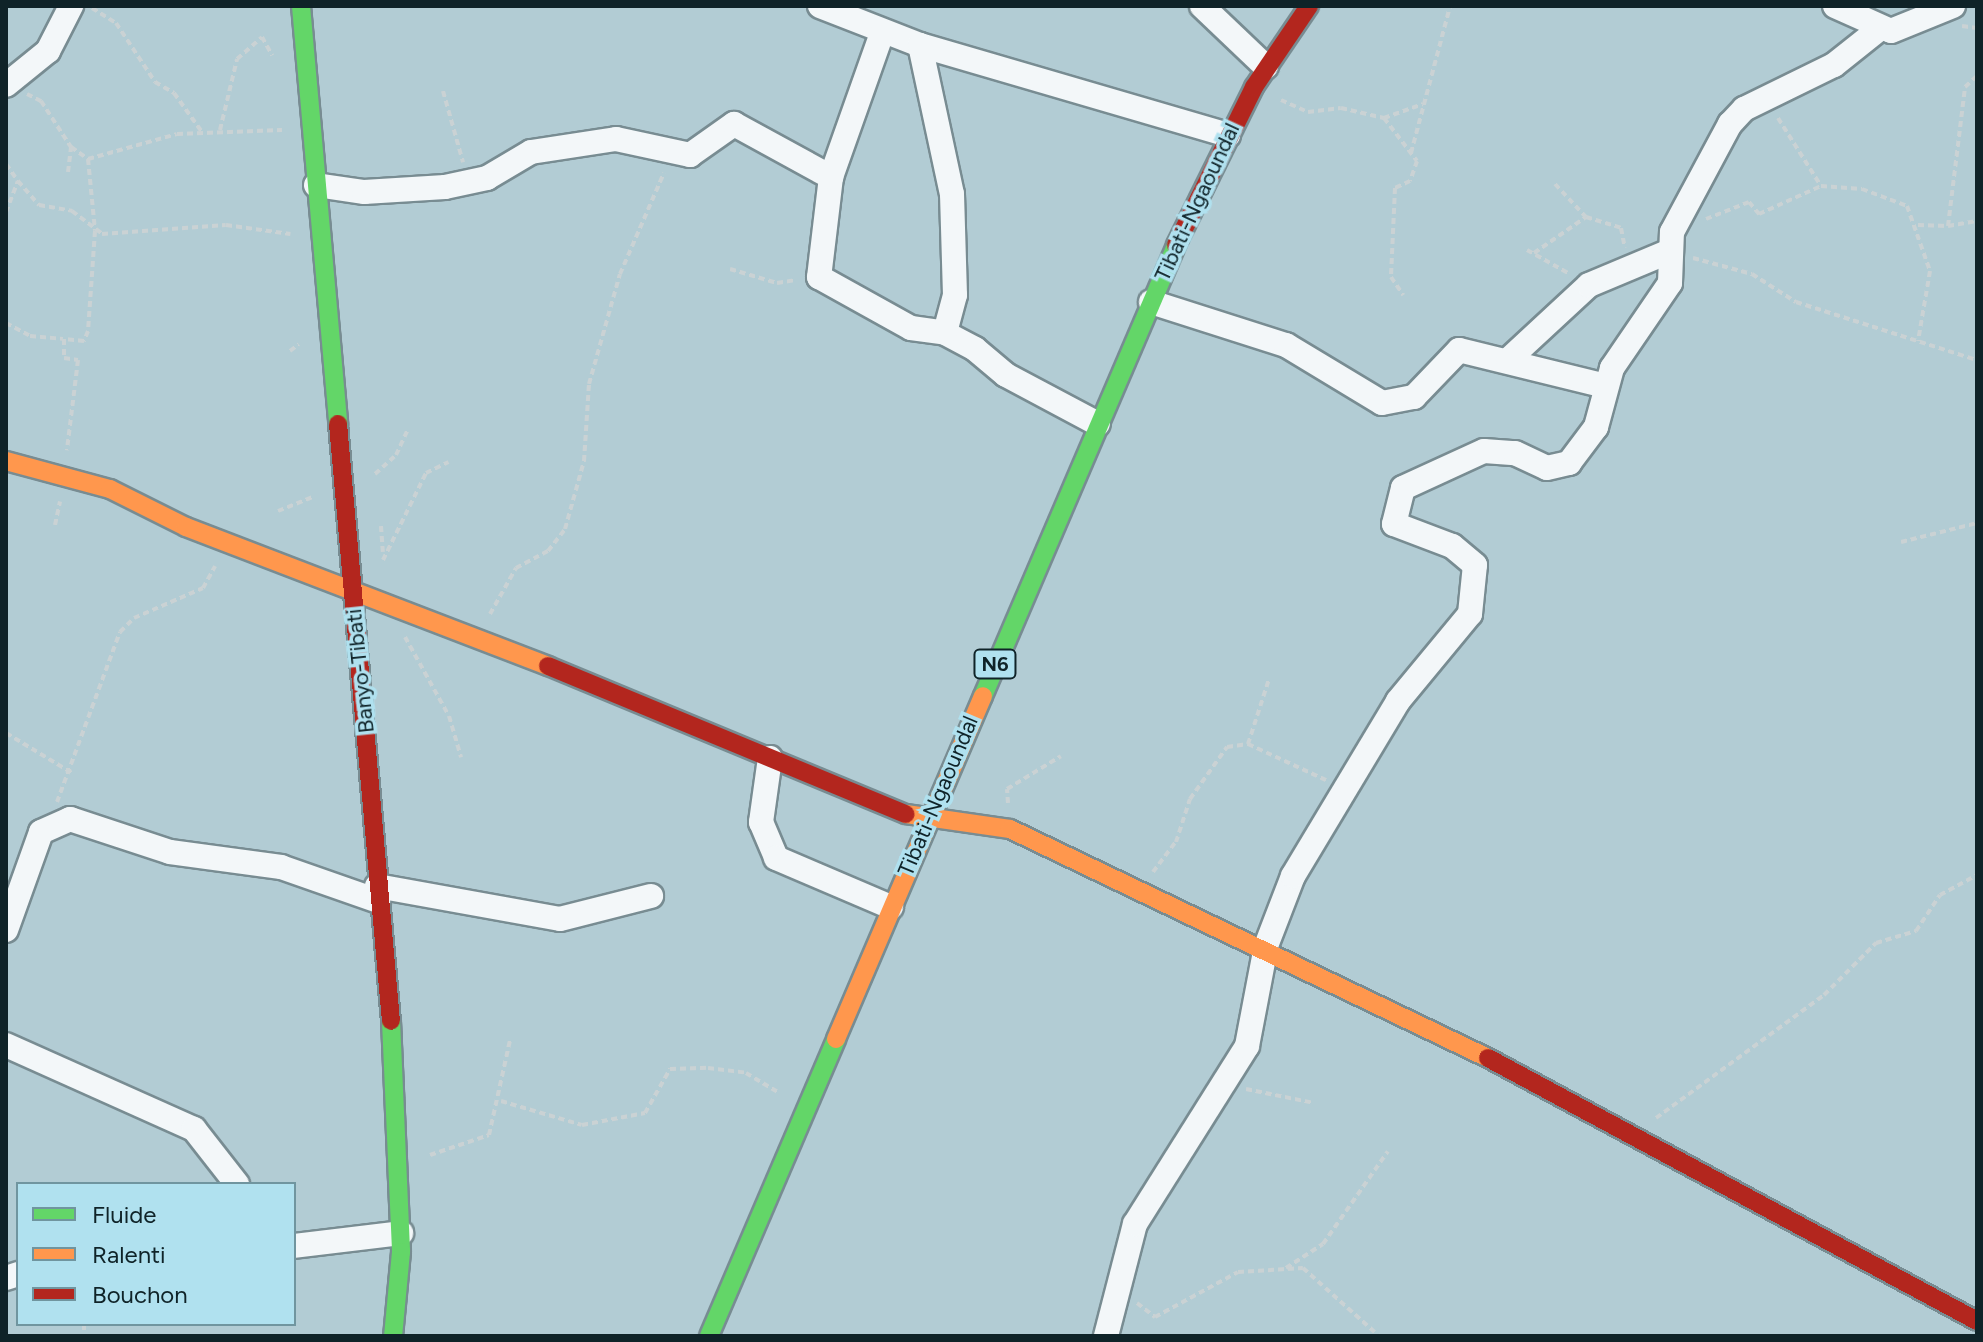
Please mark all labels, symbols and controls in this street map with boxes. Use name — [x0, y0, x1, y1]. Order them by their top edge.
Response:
street label: Tibati-Ngaoundal — [1149, 119, 1245, 285]
street label: Banyo-Tibati — [340, 608, 380, 734]
road number: N6 — [973, 648, 1017, 680]
street label: Tibati-Ngaoundal — [892, 712, 984, 880]
legend — [16, 1182, 296, 1326]
text: Fluide — [92, 1200, 156, 1229]
text: Ralenti — [92, 1240, 166, 1269]
text: Bouchon — [92, 1280, 188, 1309]

